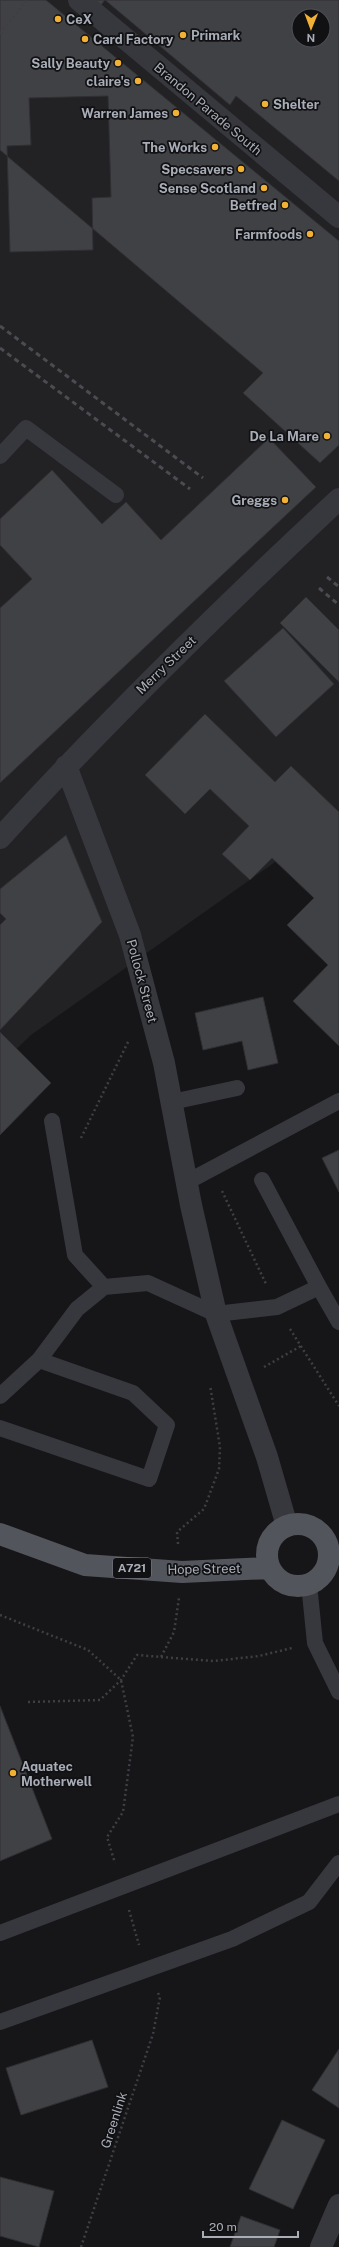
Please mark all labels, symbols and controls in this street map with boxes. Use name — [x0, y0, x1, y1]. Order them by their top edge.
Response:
north arrow — [291, 8, 331, 48]
place label: CeX — [66, 12, 92, 27]
marker: CeX — [53, 14, 63, 24]
place label: Primark — [191, 28, 241, 43]
marker: Primark — [178, 30, 188, 40]
place label: Card Factory — [93, 32, 174, 47]
text: N — [306, 32, 315, 44]
marker: Card Factory — [80, 34, 90, 44]
place label: Sally Beauty — [31, 56, 111, 71]
marker: Sally Beauty — [113, 58, 123, 68]
street label: Brandon Parade South — [151, 60, 265, 158]
place label: claire's — [86, 74, 130, 89]
marker: claire's — [133, 76, 143, 86]
place label: Shelter — [273, 97, 320, 112]
marker: Shelter — [260, 99, 270, 109]
place label: Warren James — [81, 106, 168, 121]
marker: Warren James — [171, 108, 181, 118]
place label: The Works — [142, 140, 207, 155]
marker: The Works — [210, 142, 220, 152]
place label: Specsavers — [161, 162, 233, 177]
marker: Specsavers — [236, 164, 246, 174]
place label: Sense Scotland — [159, 181, 256, 196]
marker: Sense Scotland — [259, 183, 269, 193]
place label: Betfred — [230, 198, 277, 213]
marker: Betfred — [280, 200, 290, 210]
place label: Farmfoods — [235, 227, 302, 242]
marker: Farmfoods — [305, 229, 315, 239]
place label: De La Mare — [249, 429, 319, 444]
marker: De La Mare — [322, 431, 332, 441]
place label: Greggs — [231, 493, 277, 508]
marker: Greggs — [280, 495, 290, 505]
street label: Merry Street — [133, 633, 199, 697]
street label: Pollock Street — [124, 938, 160, 1024]
road number: A721 — [113, 1558, 151, 1578]
street label: Hope Street — [167, 1561, 241, 1577]
place label: Aquatec Motherwell — [21, 1759, 92, 1789]
marker: Aquatec Motherwell — [8, 1768, 18, 1778]
street label: Greenlink — [98, 2090, 130, 2150]
scale bar — [203, 2213, 298, 2239]
text: 20 m — [209, 2220, 237, 2234]

